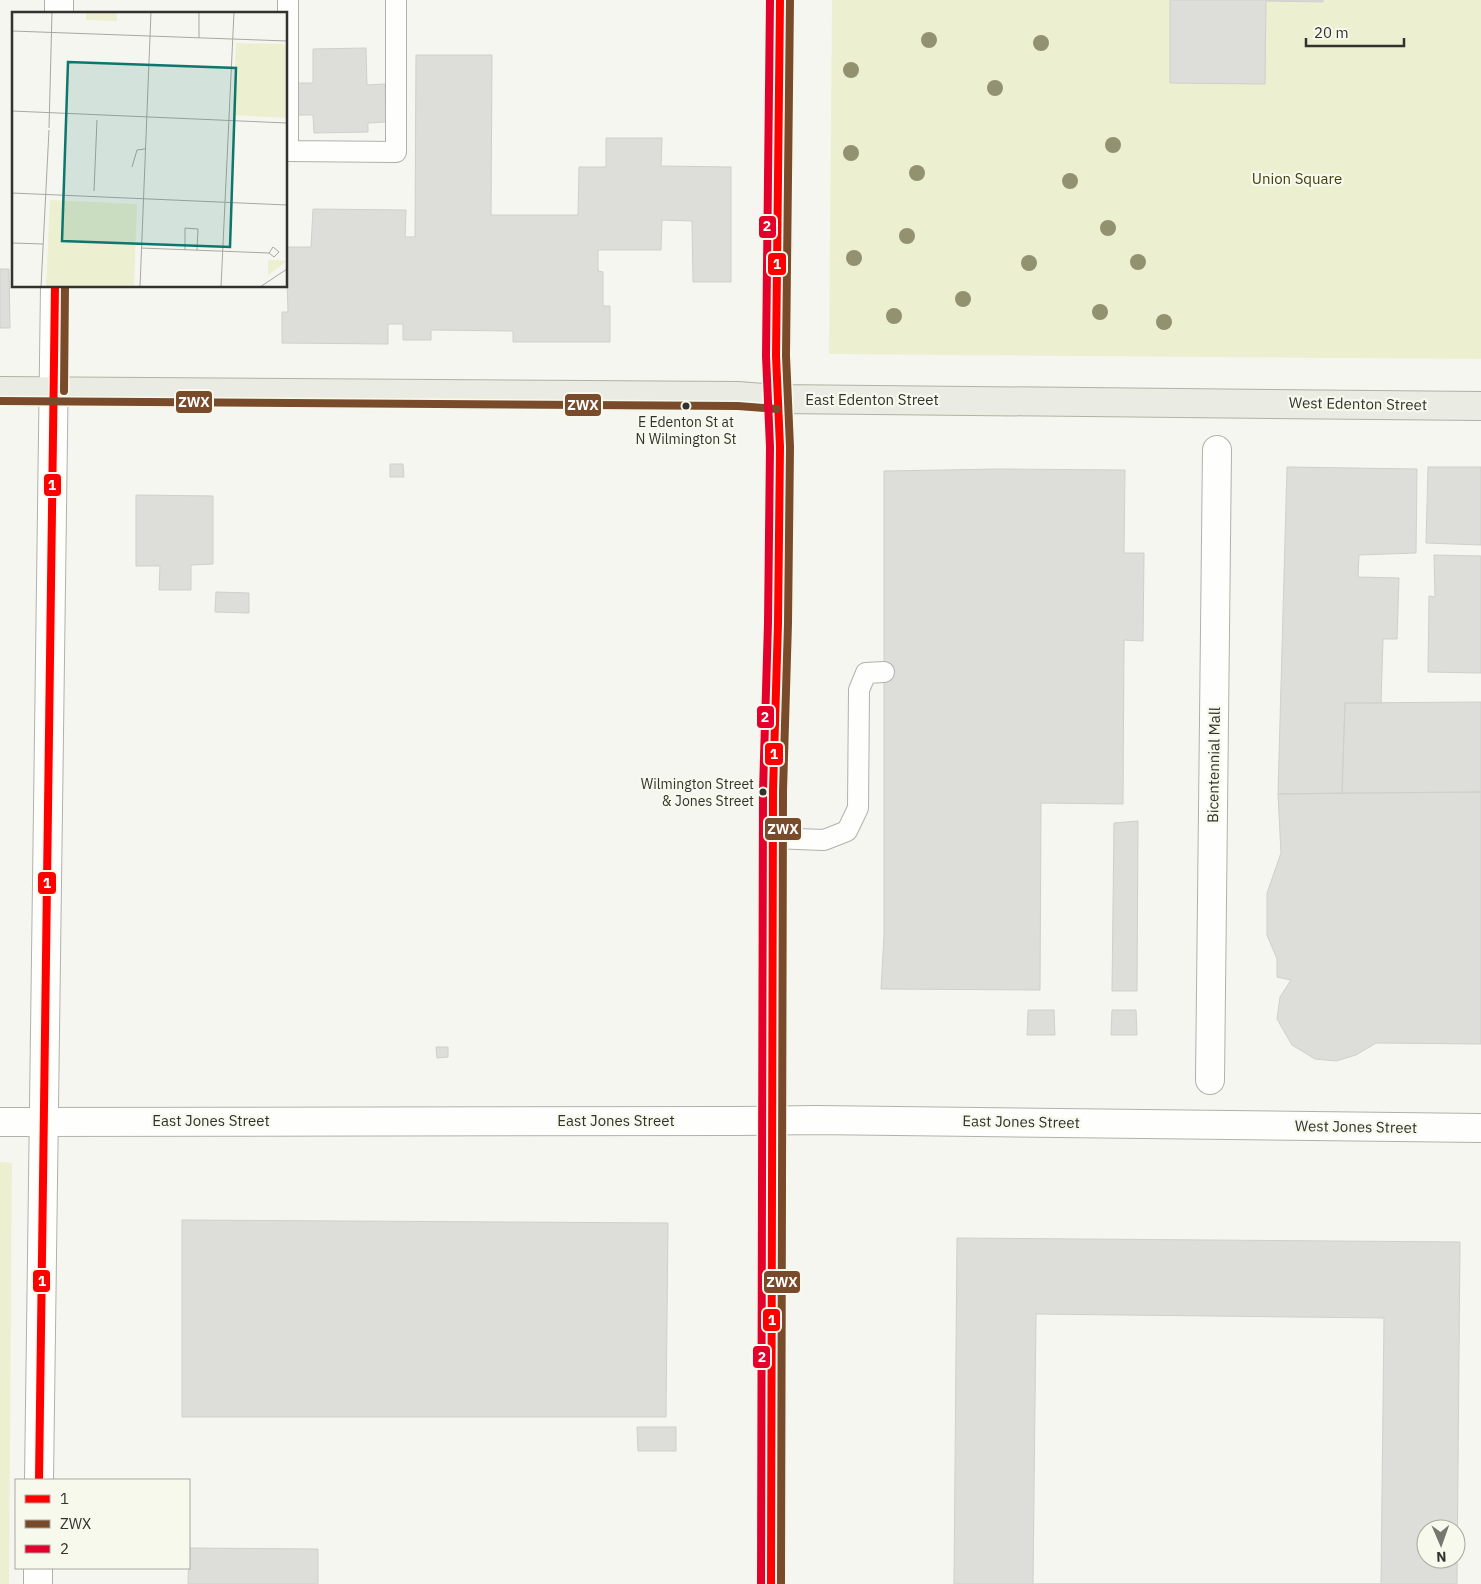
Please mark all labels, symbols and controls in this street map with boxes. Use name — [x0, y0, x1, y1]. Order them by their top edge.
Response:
inset map — [12, 12, 288, 288]
scale bar — [1306, 15, 1404, 47]
text: 20 m — [1314, 23, 1349, 42]
park label: Union Square — [1252, 169, 1342, 188]
line badge: 2 — [758, 215, 777, 239]
text: 2 — [763, 217, 771, 235]
line badge: 1 — [767, 252, 787, 276]
text: 1 — [773, 255, 782, 273]
line badge: ZWX — [175, 390, 213, 414]
street label: East Edenton Street — [805, 390, 939, 409]
text: ZWX — [178, 393, 210, 411]
line badge: ZWX — [564, 393, 602, 417]
street label: West Edenton Street — [1289, 393, 1427, 414]
text: ZWX — [567, 396, 599, 414]
marker: E Edenton St at N Wilmington St — [681, 401, 691, 411]
place label: E Edenton St at N Wilmington St — [635, 413, 737, 448]
line badge: 1 — [43, 473, 62, 497]
text: 1 — [48, 476, 57, 494]
line badge: 2 — [756, 705, 775, 729]
street label: Bicentennial Mall — [1203, 707, 1224, 823]
text: 2 — [761, 708, 769, 726]
line badge: 1 — [764, 742, 784, 766]
text: 1 — [770, 745, 779, 763]
place label: Wilmington Street & Jones Street — [641, 775, 754, 810]
marker: Wilmington Street & Jones Street — [758, 787, 768, 797]
line badge: ZWX — [764, 817, 802, 841]
text: ZWX — [767, 820, 799, 838]
line badge: 1 — [37, 871, 57, 895]
text: 1 — [43, 874, 52, 892]
street label: East Jones Street — [152, 1111, 270, 1130]
street label: East Jones Street — [557, 1111, 675, 1130]
street label: East Jones Street — [962, 1111, 1080, 1132]
street label: West Jones Street — [1295, 1116, 1417, 1137]
line badge: 1 — [32, 1269, 51, 1293]
line badge: ZWX — [763, 1270, 801, 1294]
text: 1 — [38, 1272, 47, 1290]
text: ZWX — [766, 1273, 798, 1291]
line badge: 1 — [762, 1308, 781, 1332]
text: 1 — [768, 1311, 777, 1329]
line badge: 2 — [752, 1345, 771, 1369]
text: 2 — [758, 1348, 766, 1366]
legend — [15, 1479, 190, 1569]
text: 1 — [60, 1489, 69, 1508]
text: ZWX — [60, 1514, 91, 1533]
north arrow — [1416, 1519, 1466, 1569]
text: 2 — [60, 1539, 69, 1558]
text: N — [1436, 1548, 1447, 1566]

